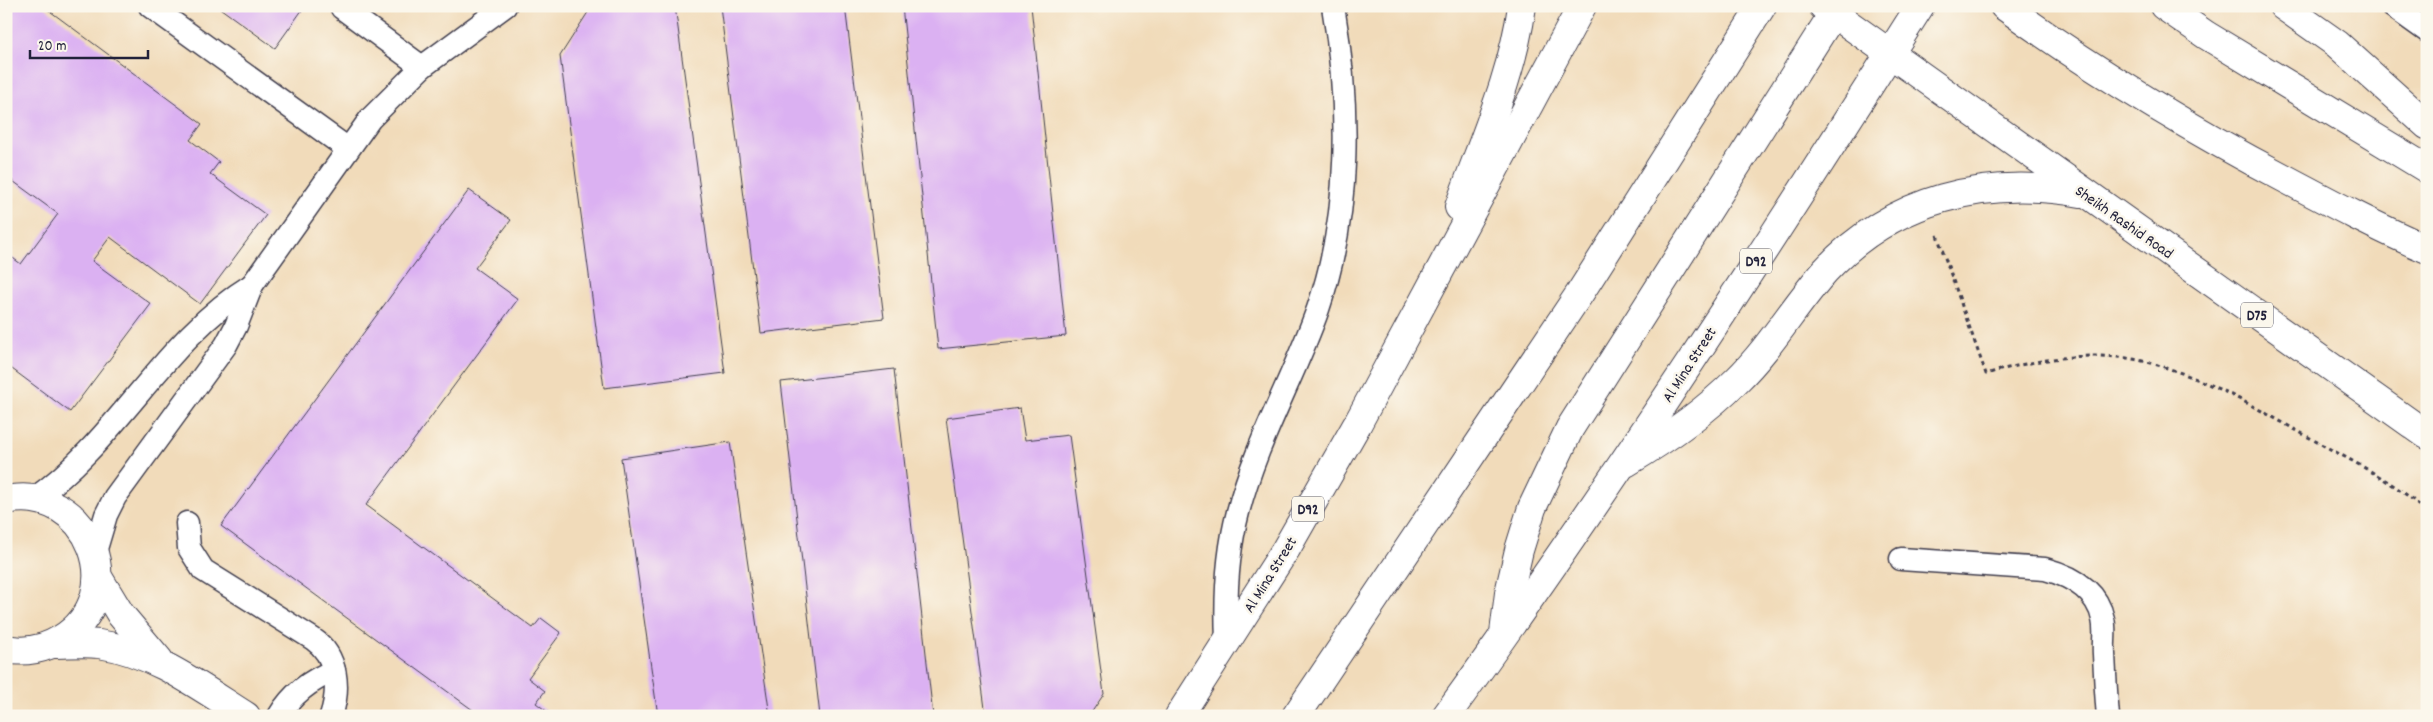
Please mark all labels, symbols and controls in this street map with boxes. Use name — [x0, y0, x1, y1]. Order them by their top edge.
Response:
scale bar — [30, 28, 148, 60]
text: 20 m — [38, 36, 66, 58]
street label: Sheikh Rashid Road — [2070, 181, 2177, 266]
road number: D92 — [1740, 248, 1772, 274]
road number: D75 — [2241, 302, 2273, 328]
street label: Al Mina Street — [1657, 323, 1723, 408]
road number: D92 — [1292, 496, 1324, 522]
street label: Al Mina Street — [1239, 533, 1304, 618]

